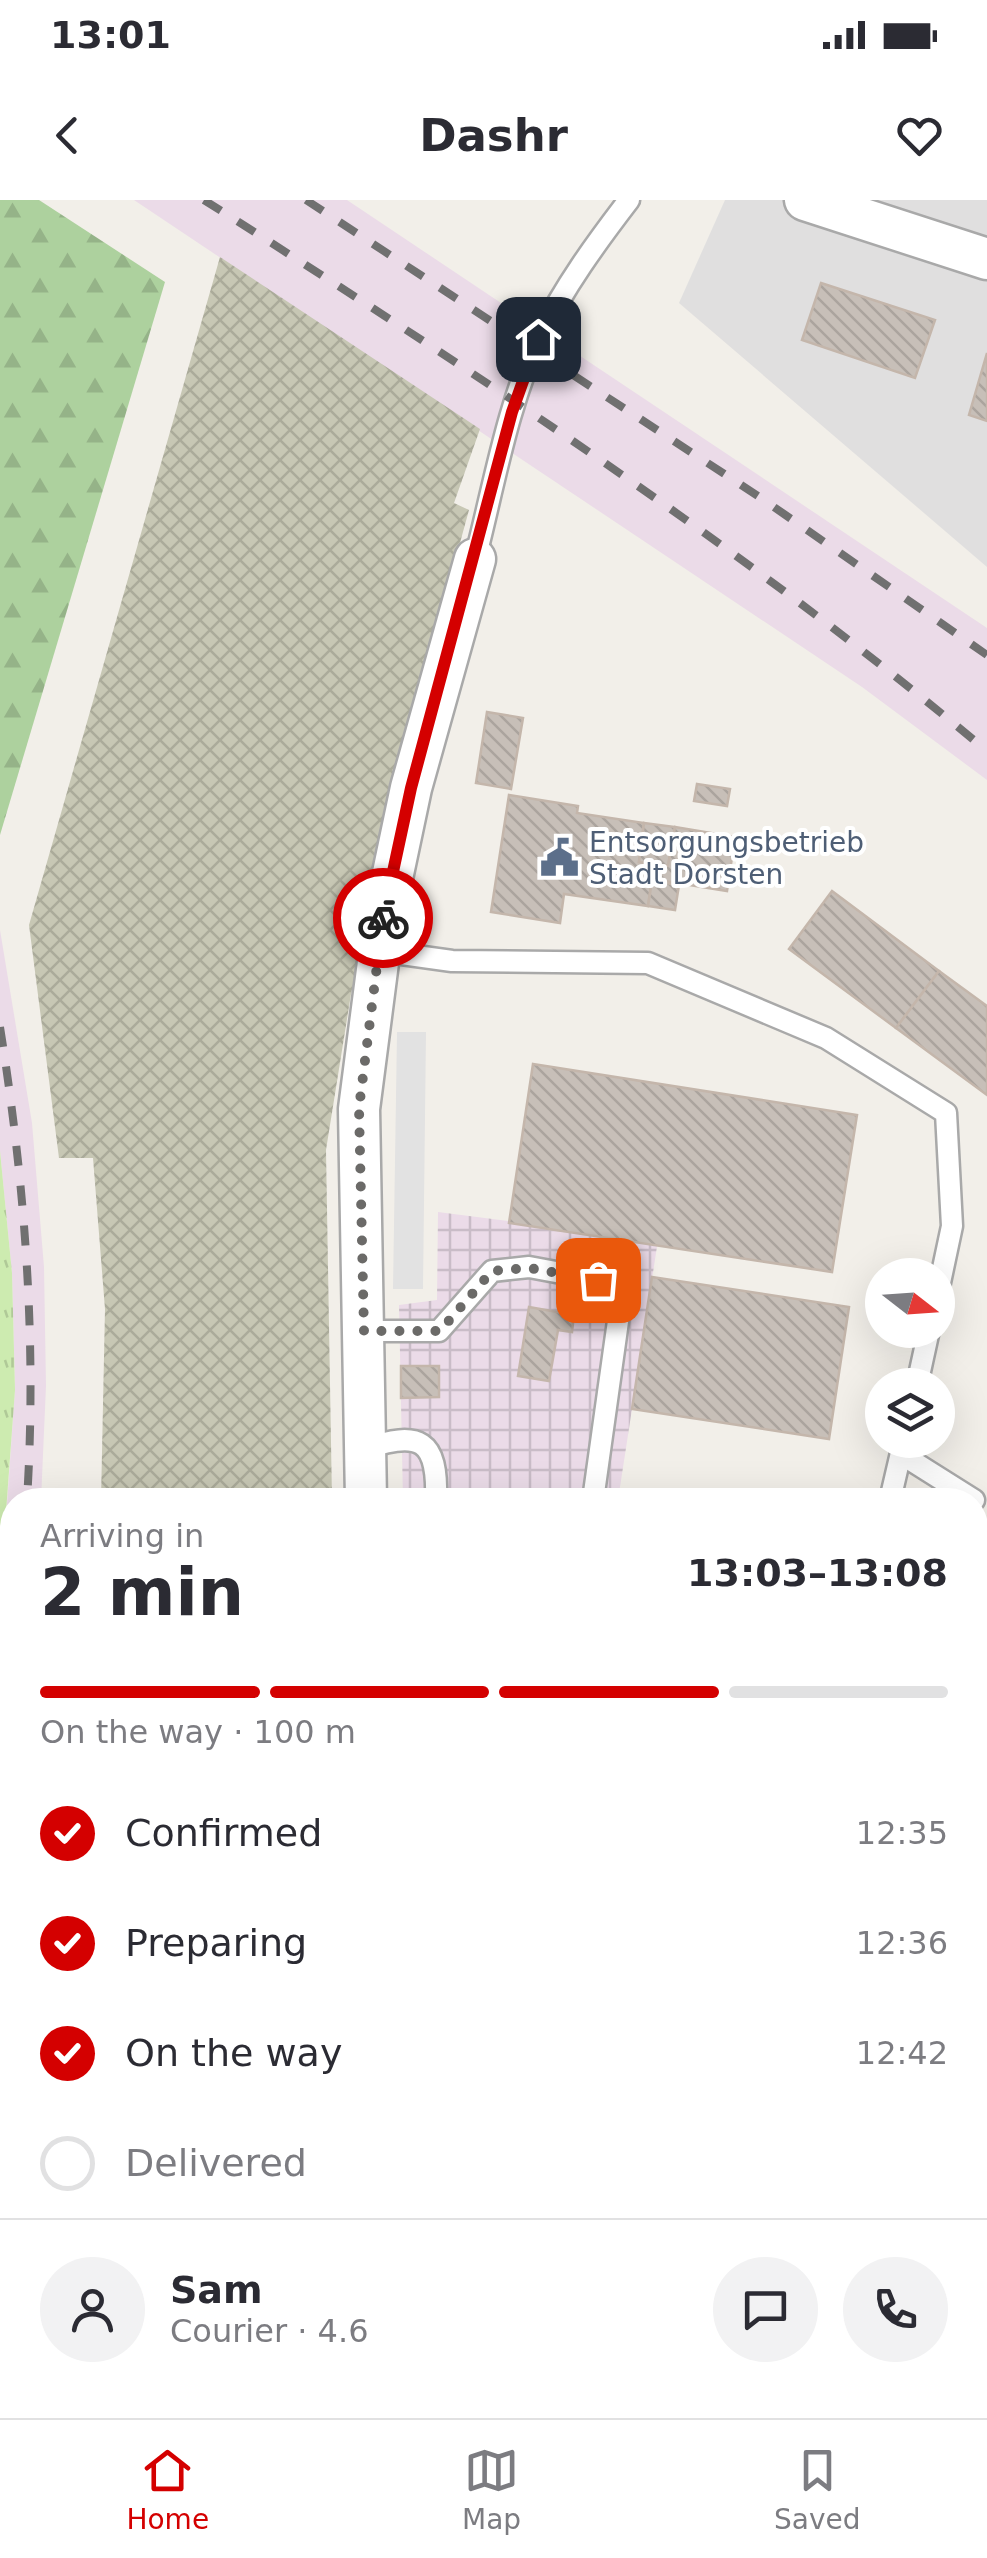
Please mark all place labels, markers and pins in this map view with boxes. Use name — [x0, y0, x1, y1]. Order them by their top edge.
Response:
pin — [496, 297, 581, 382]
place label: Entsorgungsbetrieb Stadt Dorsten — [589, 826, 864, 891]
public building icon: Entsorgungsbetrieb Stadt Dorsten — [538, 837, 580, 879]
pin — [556, 1238, 641, 1323]

